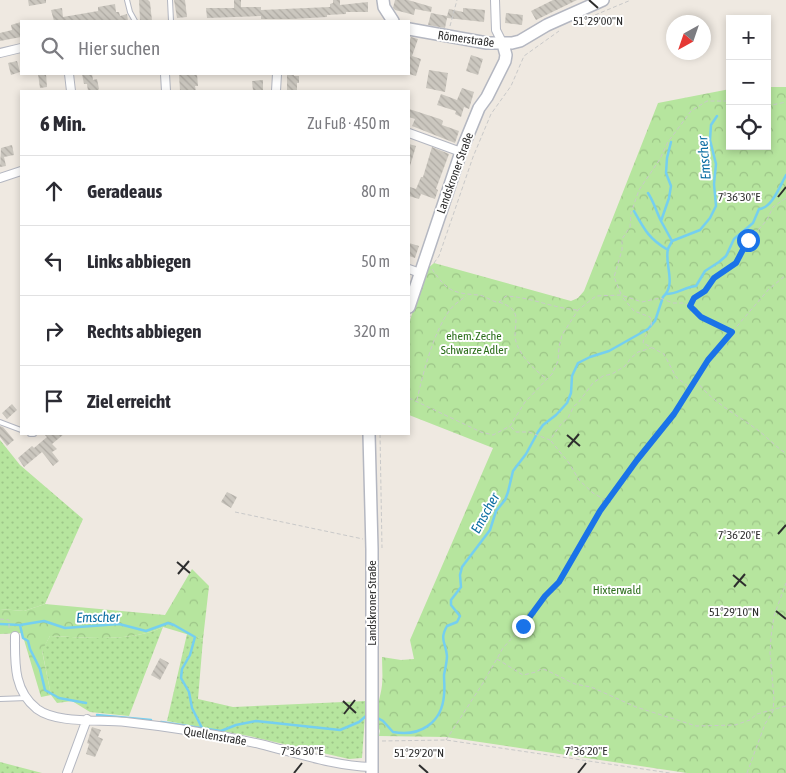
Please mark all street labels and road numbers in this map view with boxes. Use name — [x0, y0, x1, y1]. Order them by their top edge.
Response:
street label: Römerstraße — [437, 28, 495, 50]
street label: Landskroner Straße — [434, 131, 476, 215]
street label: Landskroner Straße — [365, 560, 379, 646]
street label: Quellenstraße — [183, 724, 247, 748]

